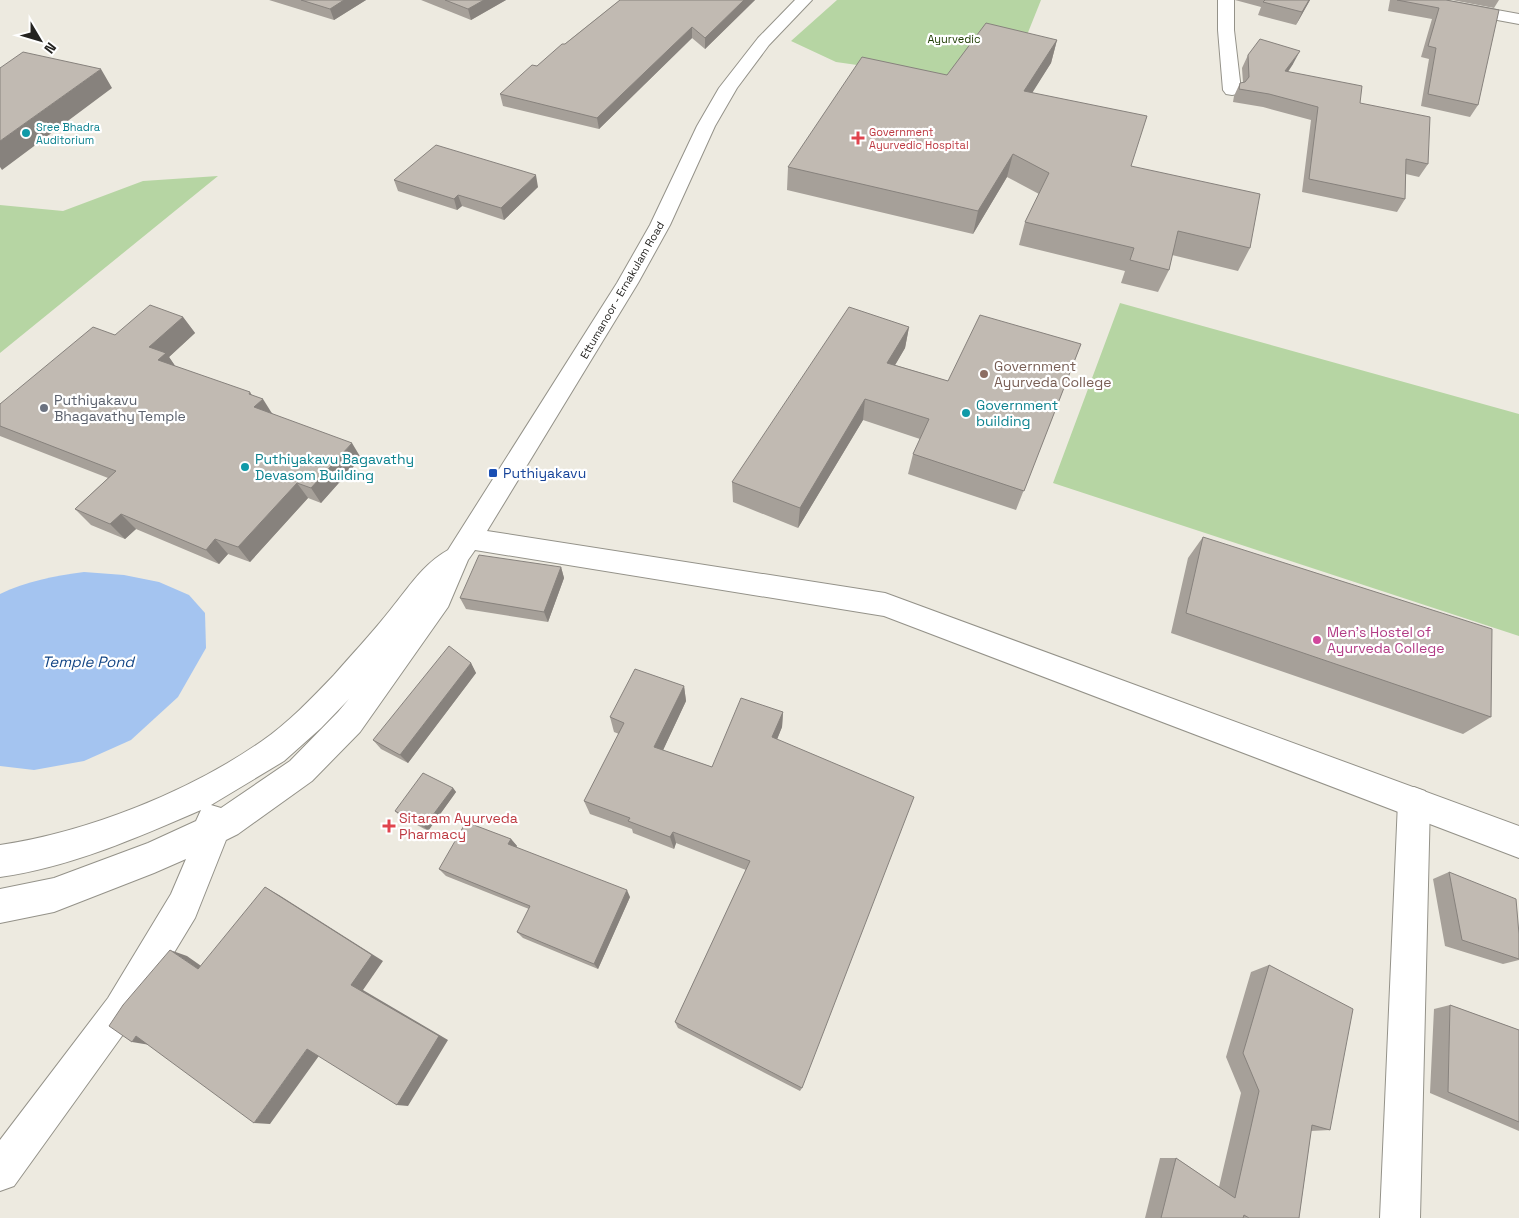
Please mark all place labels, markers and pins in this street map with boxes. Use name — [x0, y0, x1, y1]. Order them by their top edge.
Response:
place label: Sree Bhadra Auditorium — [36, 120, 101, 147]
place label: Government Ayurvedic Hospital — [869, 125, 969, 152]
marker: Sree Bhadra Auditorium — [20, 127, 32, 139]
marker: Government Ayurvedic Hospital — [851, 131, 865, 145]
place label: Government Ayurveda College — [994, 357, 1112, 391]
marker: Government Ayurveda College — [978, 368, 990, 380]
place label: Puthiyakavu Bhagavathy Temple — [54, 391, 186, 425]
place label: Government building — [976, 396, 1058, 430]
marker: Puthiyakavu Bhagavathy Temple — [38, 402, 50, 414]
marker: Government building — [960, 407, 972, 419]
place label: Puthiyakavu Bagavathy Devasom Building — [255, 450, 414, 484]
marker: Puthiyakavu Bagavathy Devasom Building — [239, 461, 251, 473]
place label: Puthiyakavu — [503, 464, 586, 482]
marker: Puthiyakavu — [487, 467, 499, 479]
place label: Men's Hostel of Ayurveda College — [1327, 623, 1445, 657]
marker: Men's Hostel of Ayurveda College — [1311, 634, 1323, 646]
place label: Sitaram Ayurveda Pharmacy — [399, 809, 518, 843]
marker: Sitaram Ayurveda Pharmacy — [383, 820, 395, 832]

